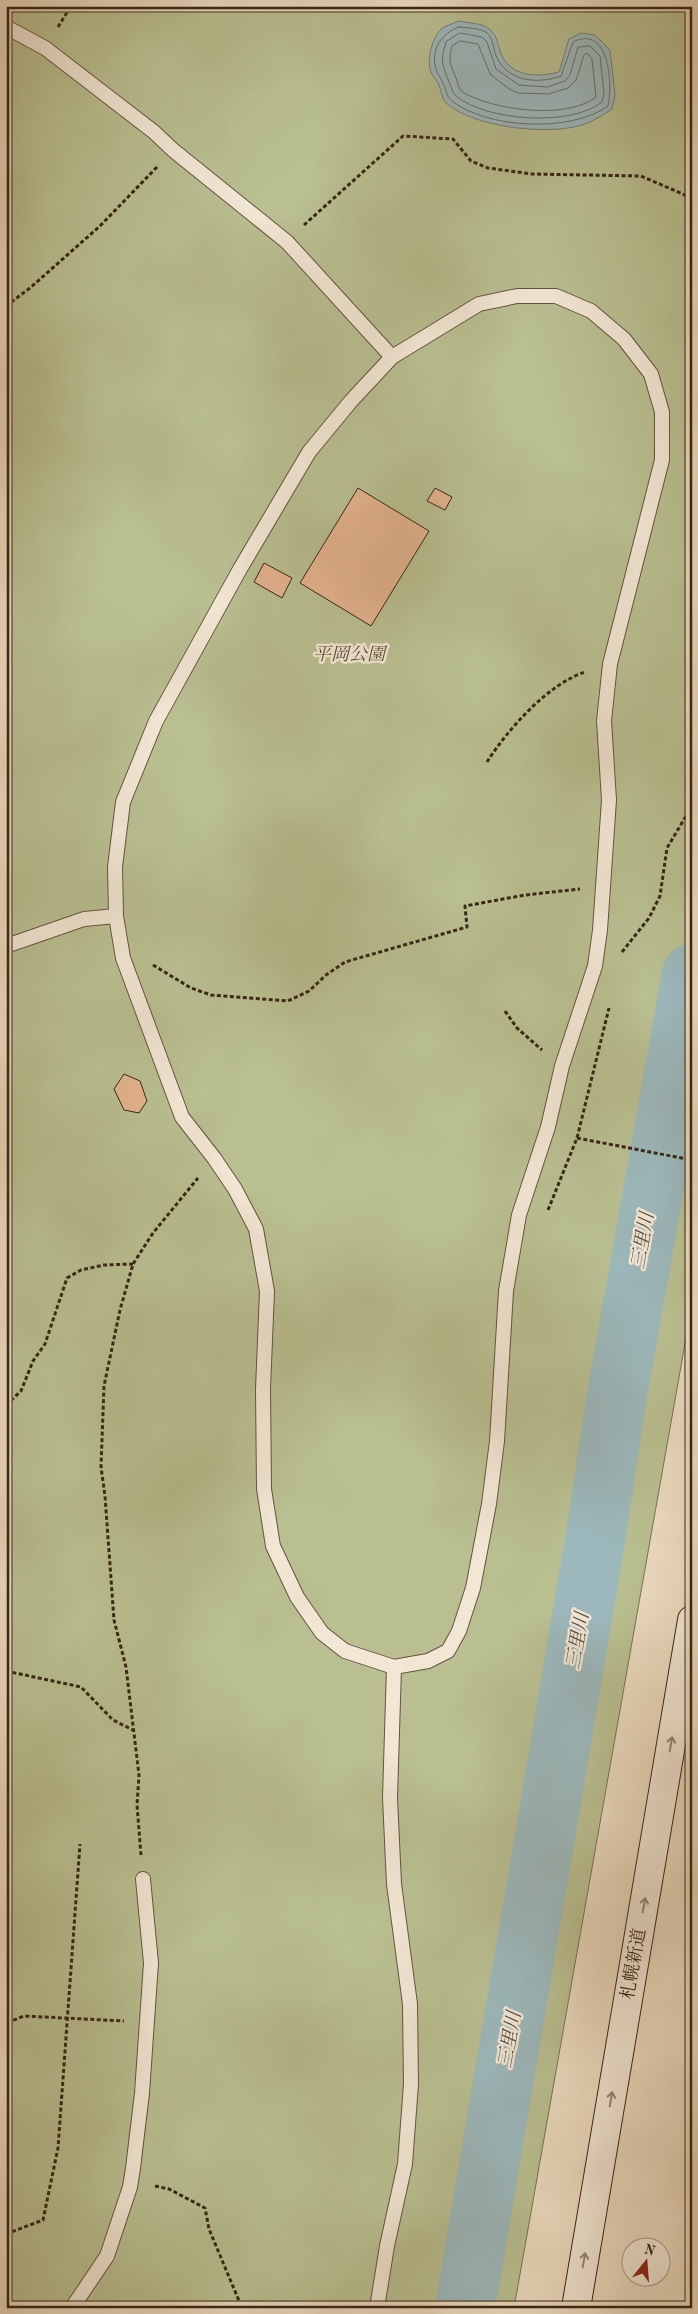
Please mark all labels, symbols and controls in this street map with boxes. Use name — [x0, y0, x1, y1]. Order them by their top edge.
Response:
park label: 平岡公園 — [313, 645, 388, 664]
water label: 三里川 — [628, 1209, 659, 1271]
water label: 三里川 — [563, 1609, 594, 1671]
one-way arrow — [666, 1737, 676, 1753]
one-way arrow — [639, 1897, 649, 1913]
street label: 札幌新道 — [617, 1927, 649, 2001]
water label: 三里川 — [495, 2008, 526, 2070]
one-way arrow — [607, 2092, 617, 2108]
north arrow — [620, 2236, 670, 2286]
text: N — [642, 2242, 657, 2259]
one-way arrow — [580, 2252, 590, 2268]

